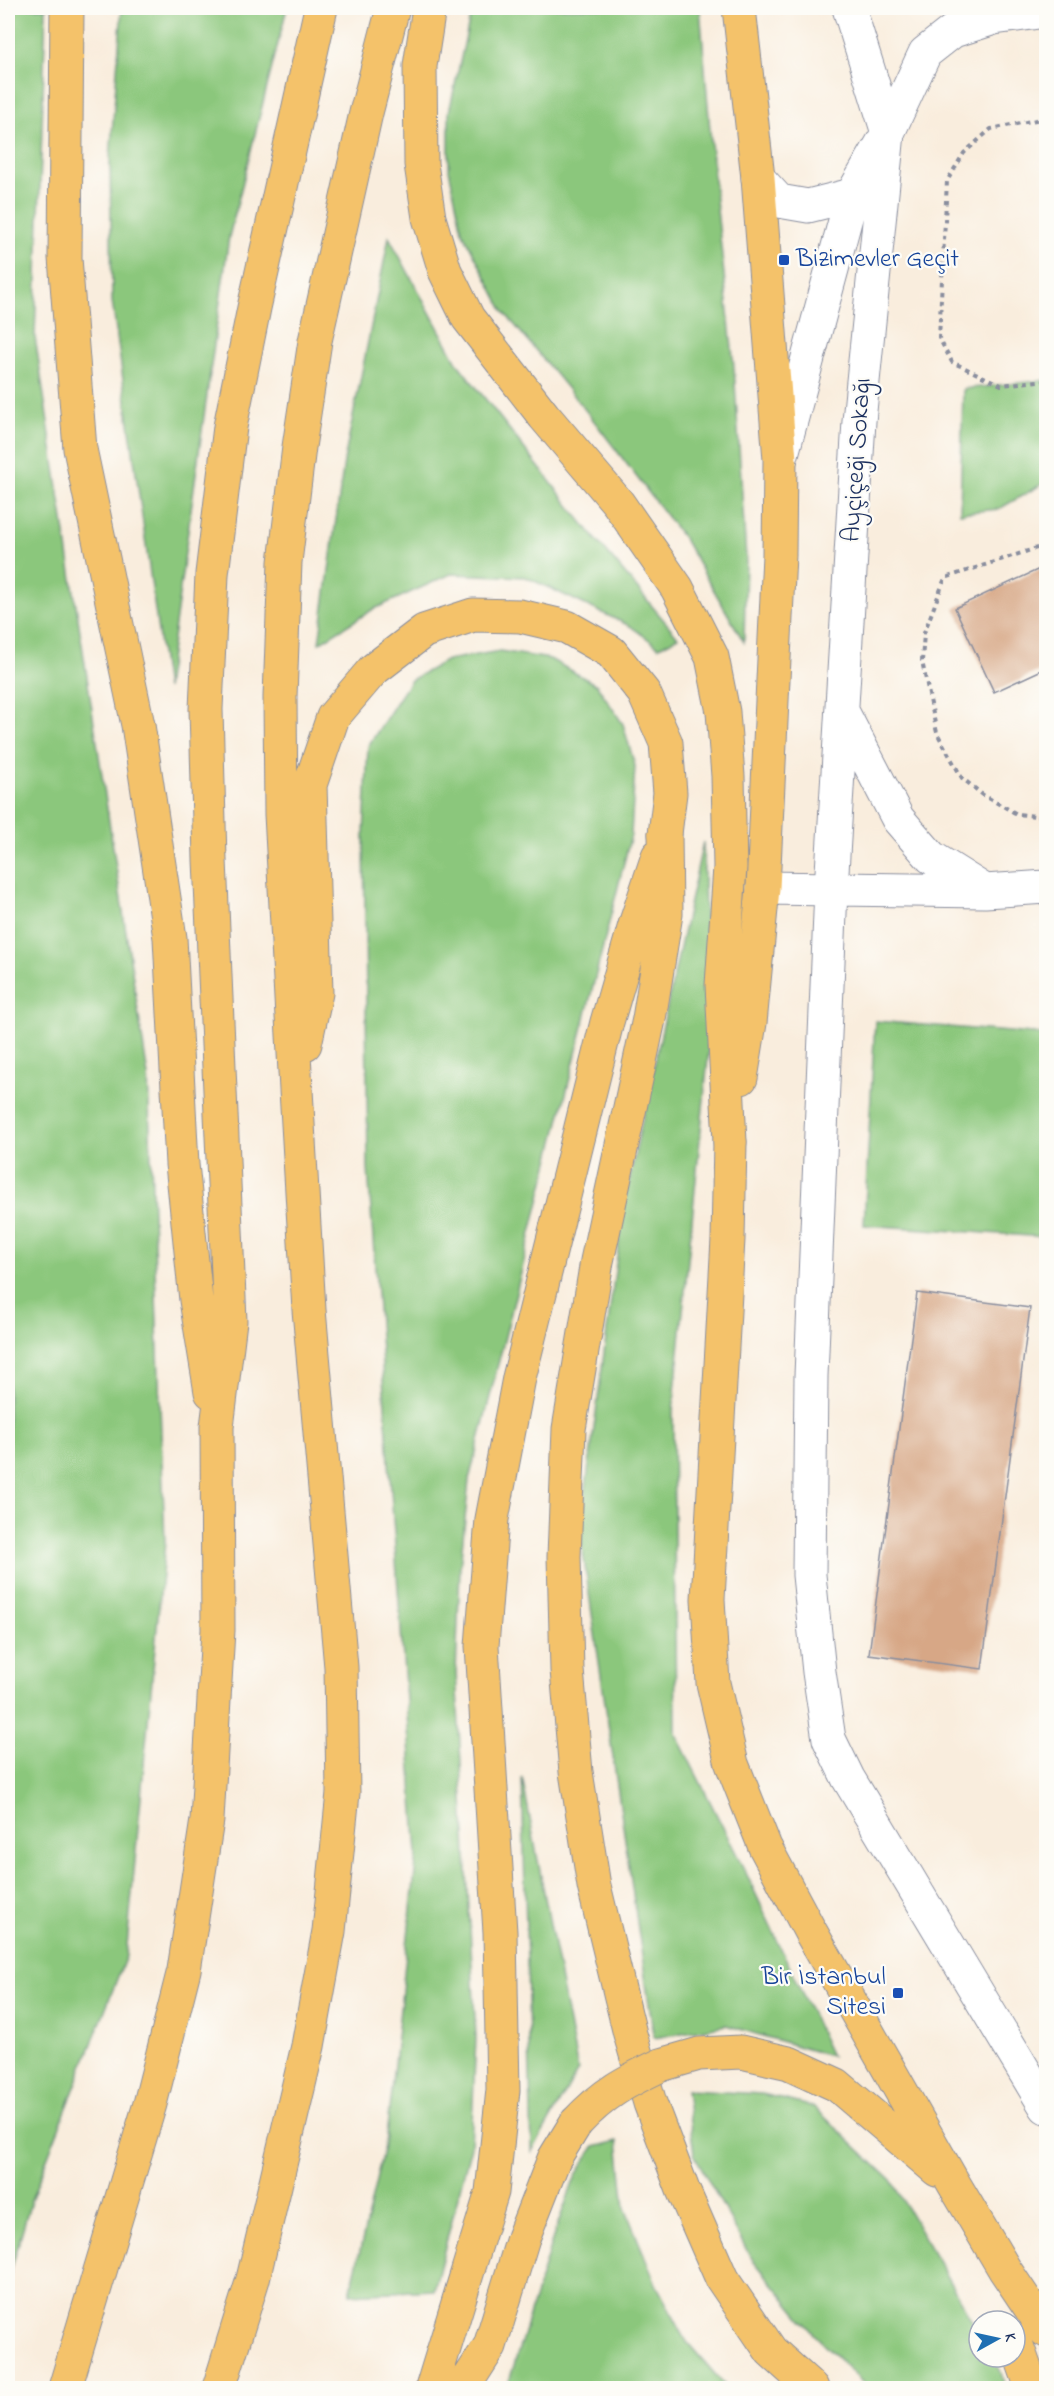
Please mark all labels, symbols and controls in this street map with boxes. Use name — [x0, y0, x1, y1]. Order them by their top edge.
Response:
place label: Bizimevler Geçit — [795, 241, 959, 279]
marker: Bizimevler Geçit — [777, 253, 791, 267]
street label: Ayçiçeği Sokağı — [833, 376, 883, 544]
place label: Bir İstanbul Sitesi — [760, 1959, 886, 2027]
marker: Bir İstanbul Sitesi — [891, 1986, 905, 2000]
north arrow — [967, 2309, 1027, 2369]
text: K — [997, 2332, 1022, 2344]

